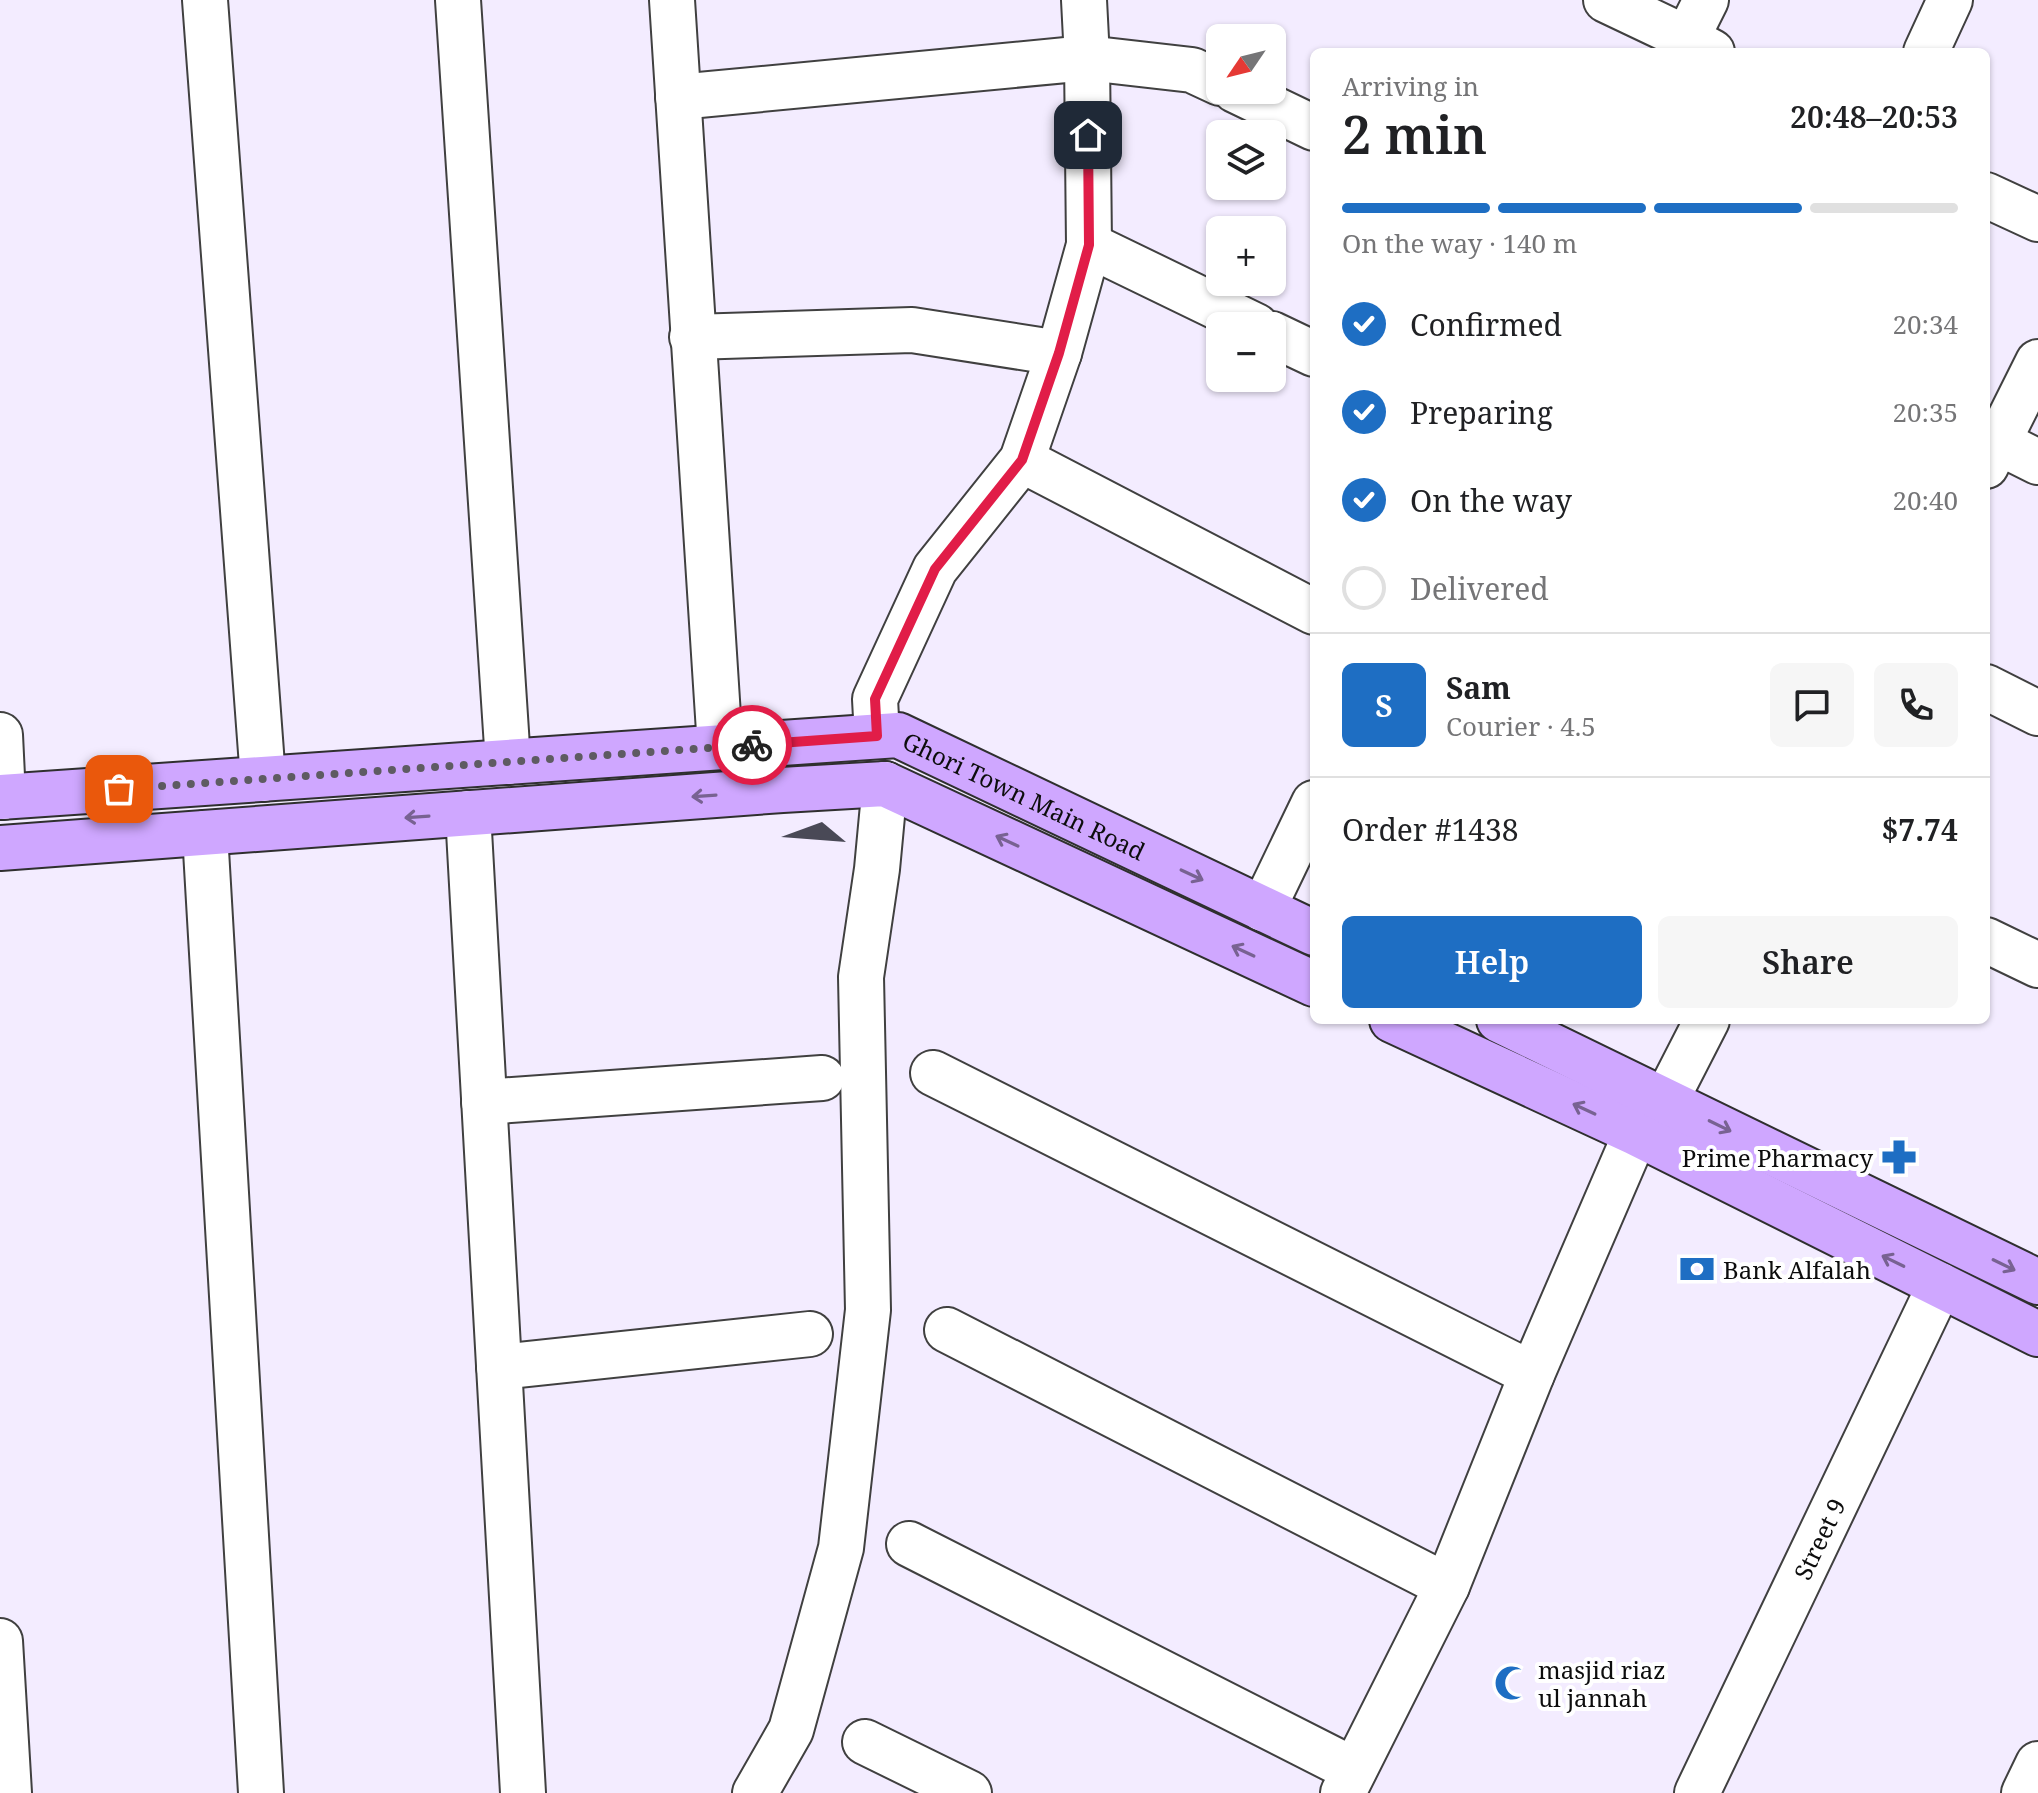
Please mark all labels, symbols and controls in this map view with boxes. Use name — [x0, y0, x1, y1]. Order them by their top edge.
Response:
north arrow — [1206, 24, 1286, 104]
map controls — [1206, 24, 1286, 392]
text: Arriving in — [1342, 68, 1479, 104]
text: 20:48–20:53 — [1790, 96, 1958, 137]
text: 2 min — [1342, 98, 1487, 169]
pin — [1054, 101, 1122, 169]
icon: home — [1066, 113, 1110, 157]
button: layers — [1206, 120, 1286, 200]
button: + — [1206, 216, 1286, 296]
text: On the way · 140 m — [1342, 225, 1577, 261]
icon: check — [1342, 302, 1386, 346]
text: Confirmed — [1410, 304, 1562, 345]
text: 20:34 — [1892, 306, 1958, 342]
button: − — [1206, 312, 1286, 392]
icon: check — [1342, 390, 1386, 434]
text: Preparing — [1410, 392, 1553, 433]
text: 20:35 — [1892, 394, 1958, 430]
icon: check — [1342, 478, 1386, 522]
text: On the way — [1410, 480, 1572, 521]
text: 20:40 — [1892, 482, 1958, 518]
text: Delivered — [1410, 568, 1549, 609]
button: chat — [1770, 663, 1854, 747]
button: phone — [1874, 663, 1958, 747]
text: Sam — [1446, 667, 1511, 708]
text: S — [1375, 685, 1393, 726]
courier — [712, 705, 792, 785]
text: Courier · 4.5 — [1446, 708, 1596, 744]
icon: bike — [730, 723, 774, 767]
street label: Ghori Town Main Road — [898, 723, 1151, 867]
pin — [85, 755, 153, 823]
icon: bag — [97, 767, 141, 811]
one-way arrow — [691, 789, 718, 804]
text: Order #1438 — [1342, 809, 1519, 850]
text: $7.74 — [1881, 809, 1958, 850]
one-way arrow — [404, 810, 431, 825]
one-way arrow — [996, 833, 1020, 848]
one-way arrow — [1180, 868, 1204, 883]
button: Help — [1342, 916, 1642, 1008]
button: Share — [1658, 916, 1958, 1008]
one-way arrow — [1232, 943, 1256, 958]
one-way arrow — [1573, 1101, 1597, 1116]
one-way arrow — [1708, 1119, 1732, 1135]
pharmacy icon: Prime Pharmacy — [1880, 1138, 1918, 1176]
place label: Prime Pharmacy — [1682, 1141, 1873, 1174]
bank icon: Bank Alfalah — [1678, 1250, 1716, 1288]
place label: Bank Alfalah — [1723, 1253, 1871, 1286]
one-way arrow — [1882, 1253, 1906, 1269]
one-way arrow — [1992, 1258, 2016, 1274]
street label: Street 9 — [1785, 1492, 1852, 1585]
place label: masjid riaz ul jannah — [1538, 1653, 1666, 1714]
mosque icon: masjid riaz ul jannah — [1493, 1664, 1531, 1702]

